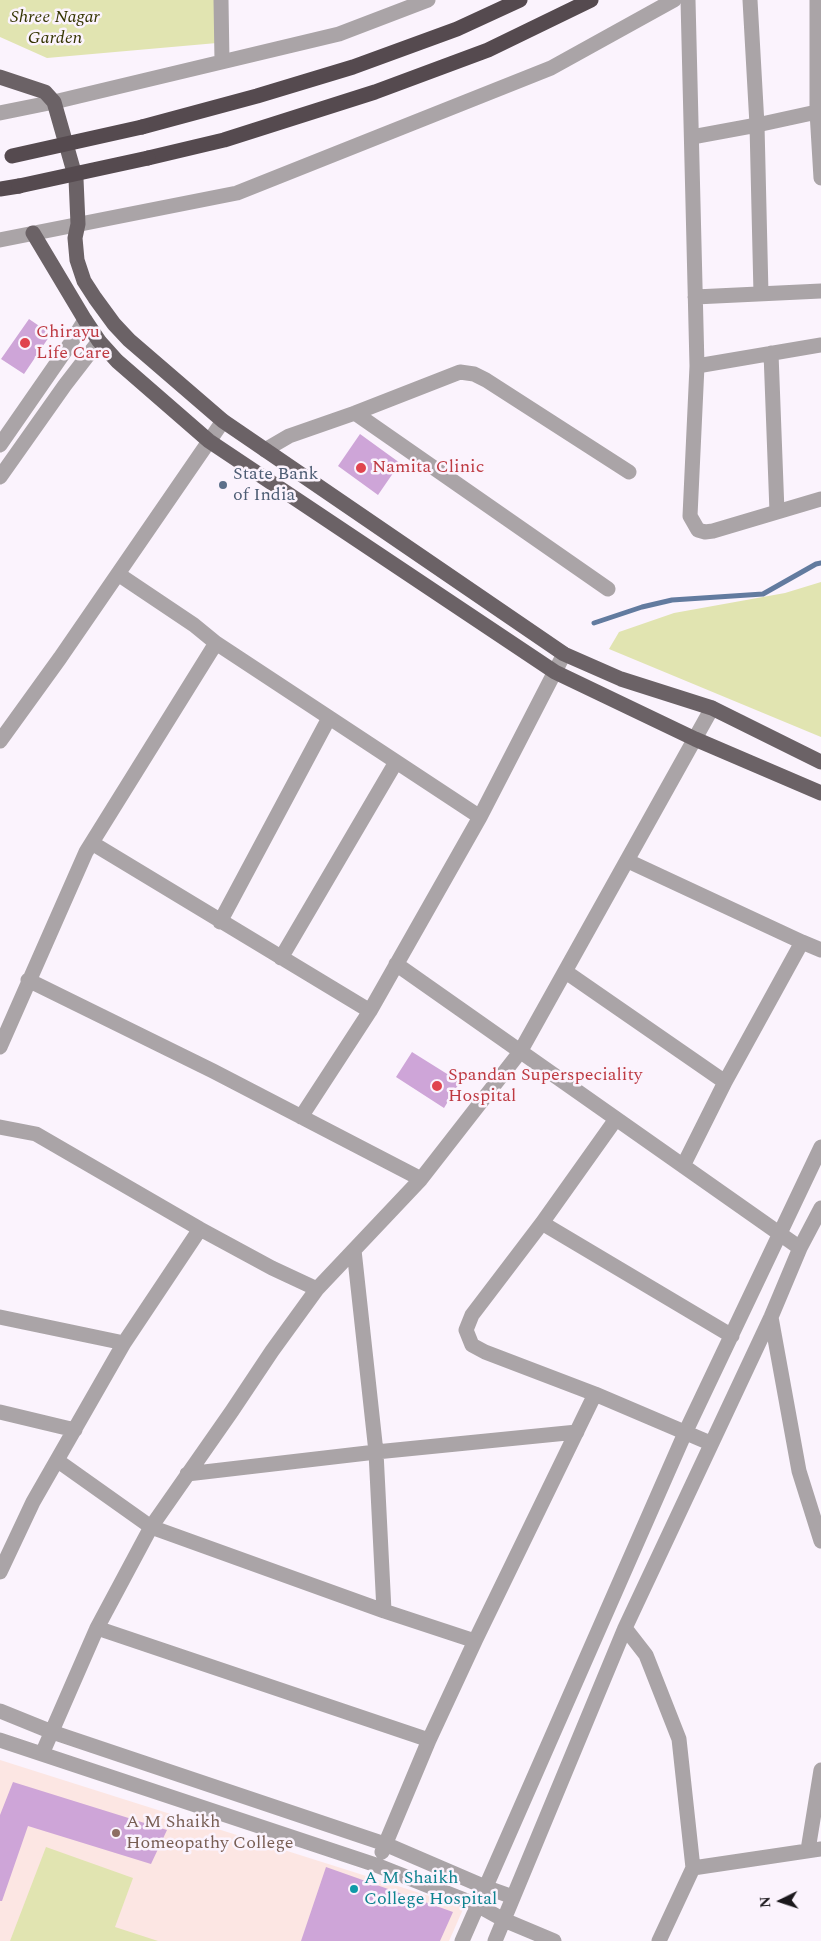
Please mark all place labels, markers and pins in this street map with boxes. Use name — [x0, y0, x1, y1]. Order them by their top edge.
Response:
place label: Chirayu Life Care — [36, 322, 110, 364]
marker: Chirayu Life Care — [18, 336, 32, 350]
place label: Namita Clinic — [372, 457, 484, 479]
marker: Namita Clinic — [354, 461, 368, 475]
place label: State Bank of India — [233, 464, 319, 506]
marker: State Bank of India — [217, 479, 229, 491]
place label: Spandan Superspeciality Hospital — [448, 1065, 642, 1108]
marker: Spandan Superspeciality Hospital — [430, 1079, 444, 1093]
place label: A M Shaikh Homeopathy College — [126, 1812, 294, 1855]
marker: A M Shaikh Homeopathy College — [110, 1827, 122, 1839]
place label: A M Shaikh College Hospital — [364, 1868, 497, 1910]
marker: A M Shaikh College Hospital — [348, 1883, 360, 1895]

